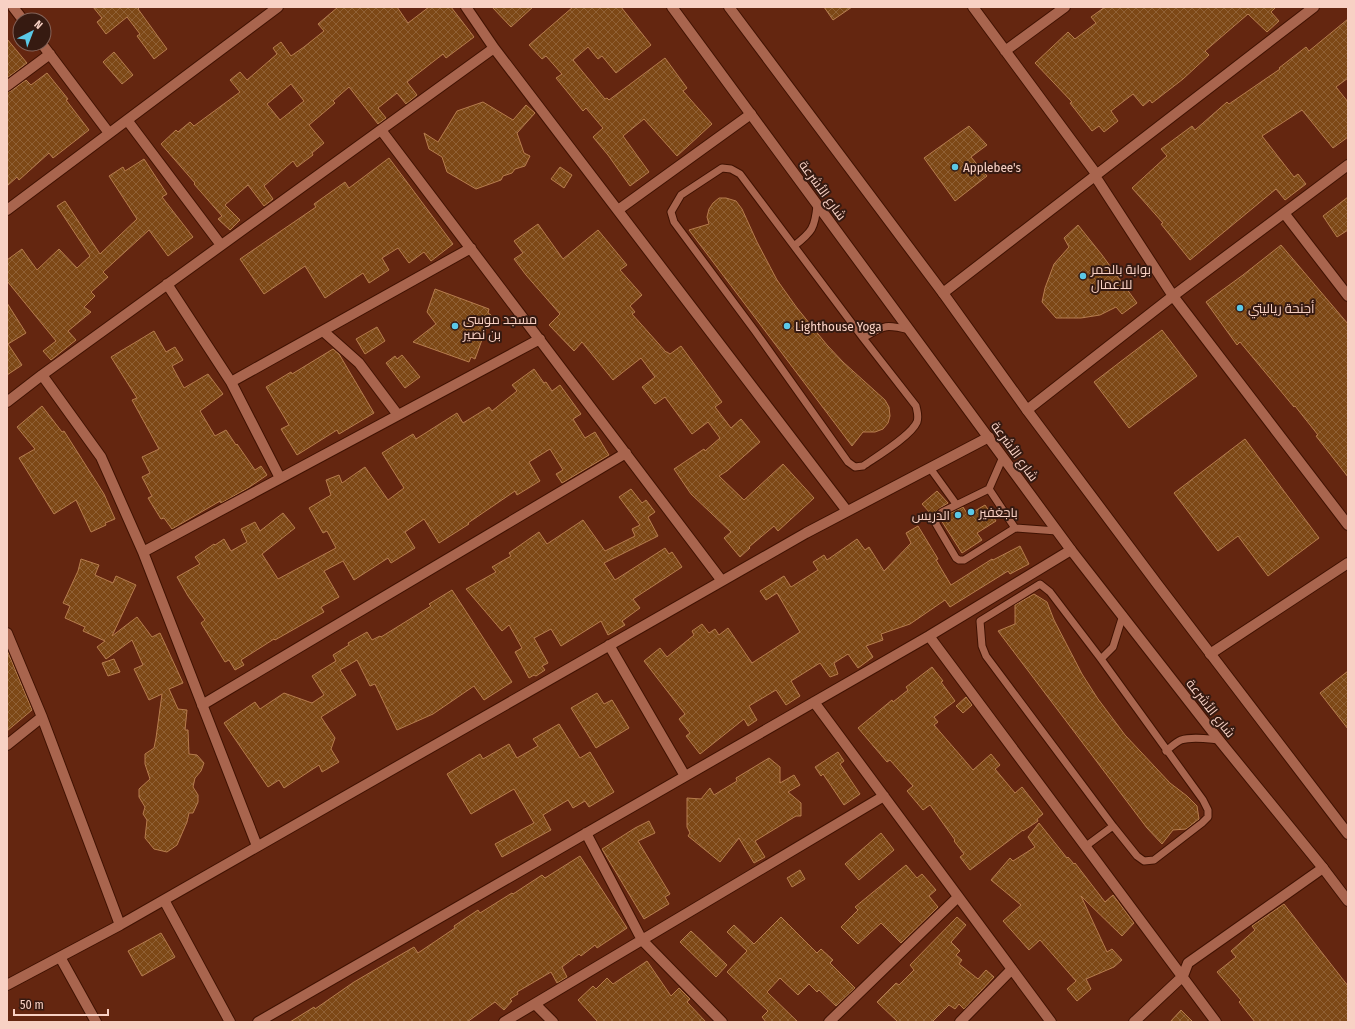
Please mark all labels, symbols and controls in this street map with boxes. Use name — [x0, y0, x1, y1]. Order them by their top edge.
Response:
north arrow — [12, 12, 52, 52]
text: N — [32, 18, 45, 32]
street label: شارع الأشرعة — [795, 158, 849, 224]
place label: Applebee's — [963, 160, 1022, 175]
marker: Applebee's — [950, 162, 960, 172]
place label: بوابة بالحمر للاعمال — [1090, 262, 1151, 293]
marker: بوابة بالحمر للاعمال — [1078, 271, 1088, 281]
place label: أجنحة رياليتي — [1248, 300, 1315, 319]
marker: أجنحة رياليتي — [1235, 303, 1245, 313]
place label: مسجد موسى بن نصير — [462, 312, 537, 342]
place label: Lighthouse Yoga — [795, 319, 882, 334]
marker: مسجد موسى بن نصير — [450, 321, 460, 331]
marker: Lighthouse Yoga — [782, 321, 792, 331]
street label: شارع الأشرعة — [987, 419, 1041, 485]
place label: باجغفير — [978, 505, 1018, 520]
marker: باجغفير — [966, 507, 976, 517]
place label: الدريس — [912, 508, 950, 523]
marker: الدريس — [953, 510, 963, 520]
street label: شارع الأشرعة — [1182, 676, 1238, 741]
scale bar — [14, 991, 108, 1017]
text: 50 m — [20, 998, 44, 1012]

